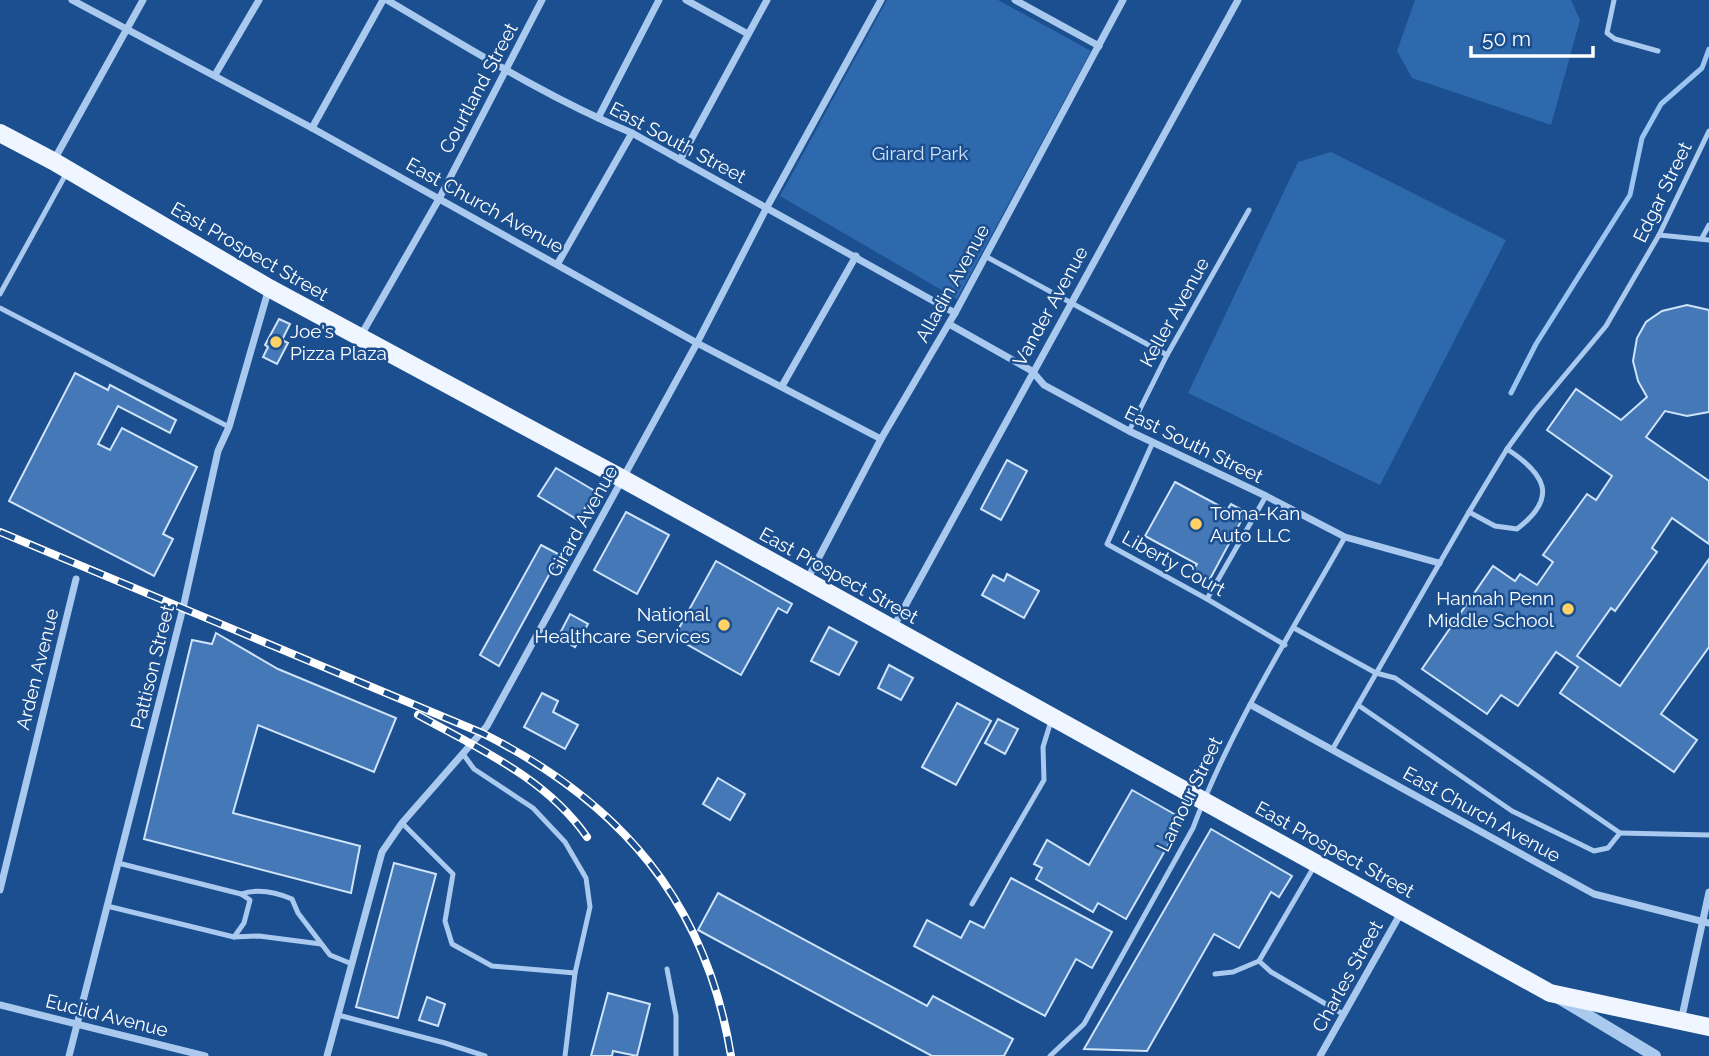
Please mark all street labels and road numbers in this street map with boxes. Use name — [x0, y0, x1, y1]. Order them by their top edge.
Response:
street label: Courtland Street — [434, 18, 522, 157]
street label: East South Street — [606, 97, 751, 188]
street label: Edgar Street — [1628, 138, 1696, 246]
street label: East Church Avenue — [403, 153, 567, 257]
street label: East Prospect Street — [167, 197, 333, 305]
street label: Alladin Avenue — [911, 220, 993, 346]
street label: Vander Avenue — [1008, 242, 1092, 370]
street label: Keller Avenue — [1135, 254, 1213, 370]
street label: East South Street — [1121, 401, 1267, 487]
street label: Girard Avenue — [542, 461, 622, 581]
street label: East Prospect Street — [756, 522, 923, 628]
street label: Liberty Court — [1119, 526, 1230, 601]
street label: Pattison Street — [126, 602, 178, 732]
street label: Arden Avenue — [11, 606, 63, 732]
street label: Lamour Street — [1152, 732, 1227, 855]
street label: East Church Avenue — [1400, 762, 1564, 866]
street label: East Prospect Street — [1252, 796, 1419, 902]
street label: Charles Street — [1307, 916, 1387, 1036]
street label: Euclid Avenue — [44, 989, 170, 1041]

